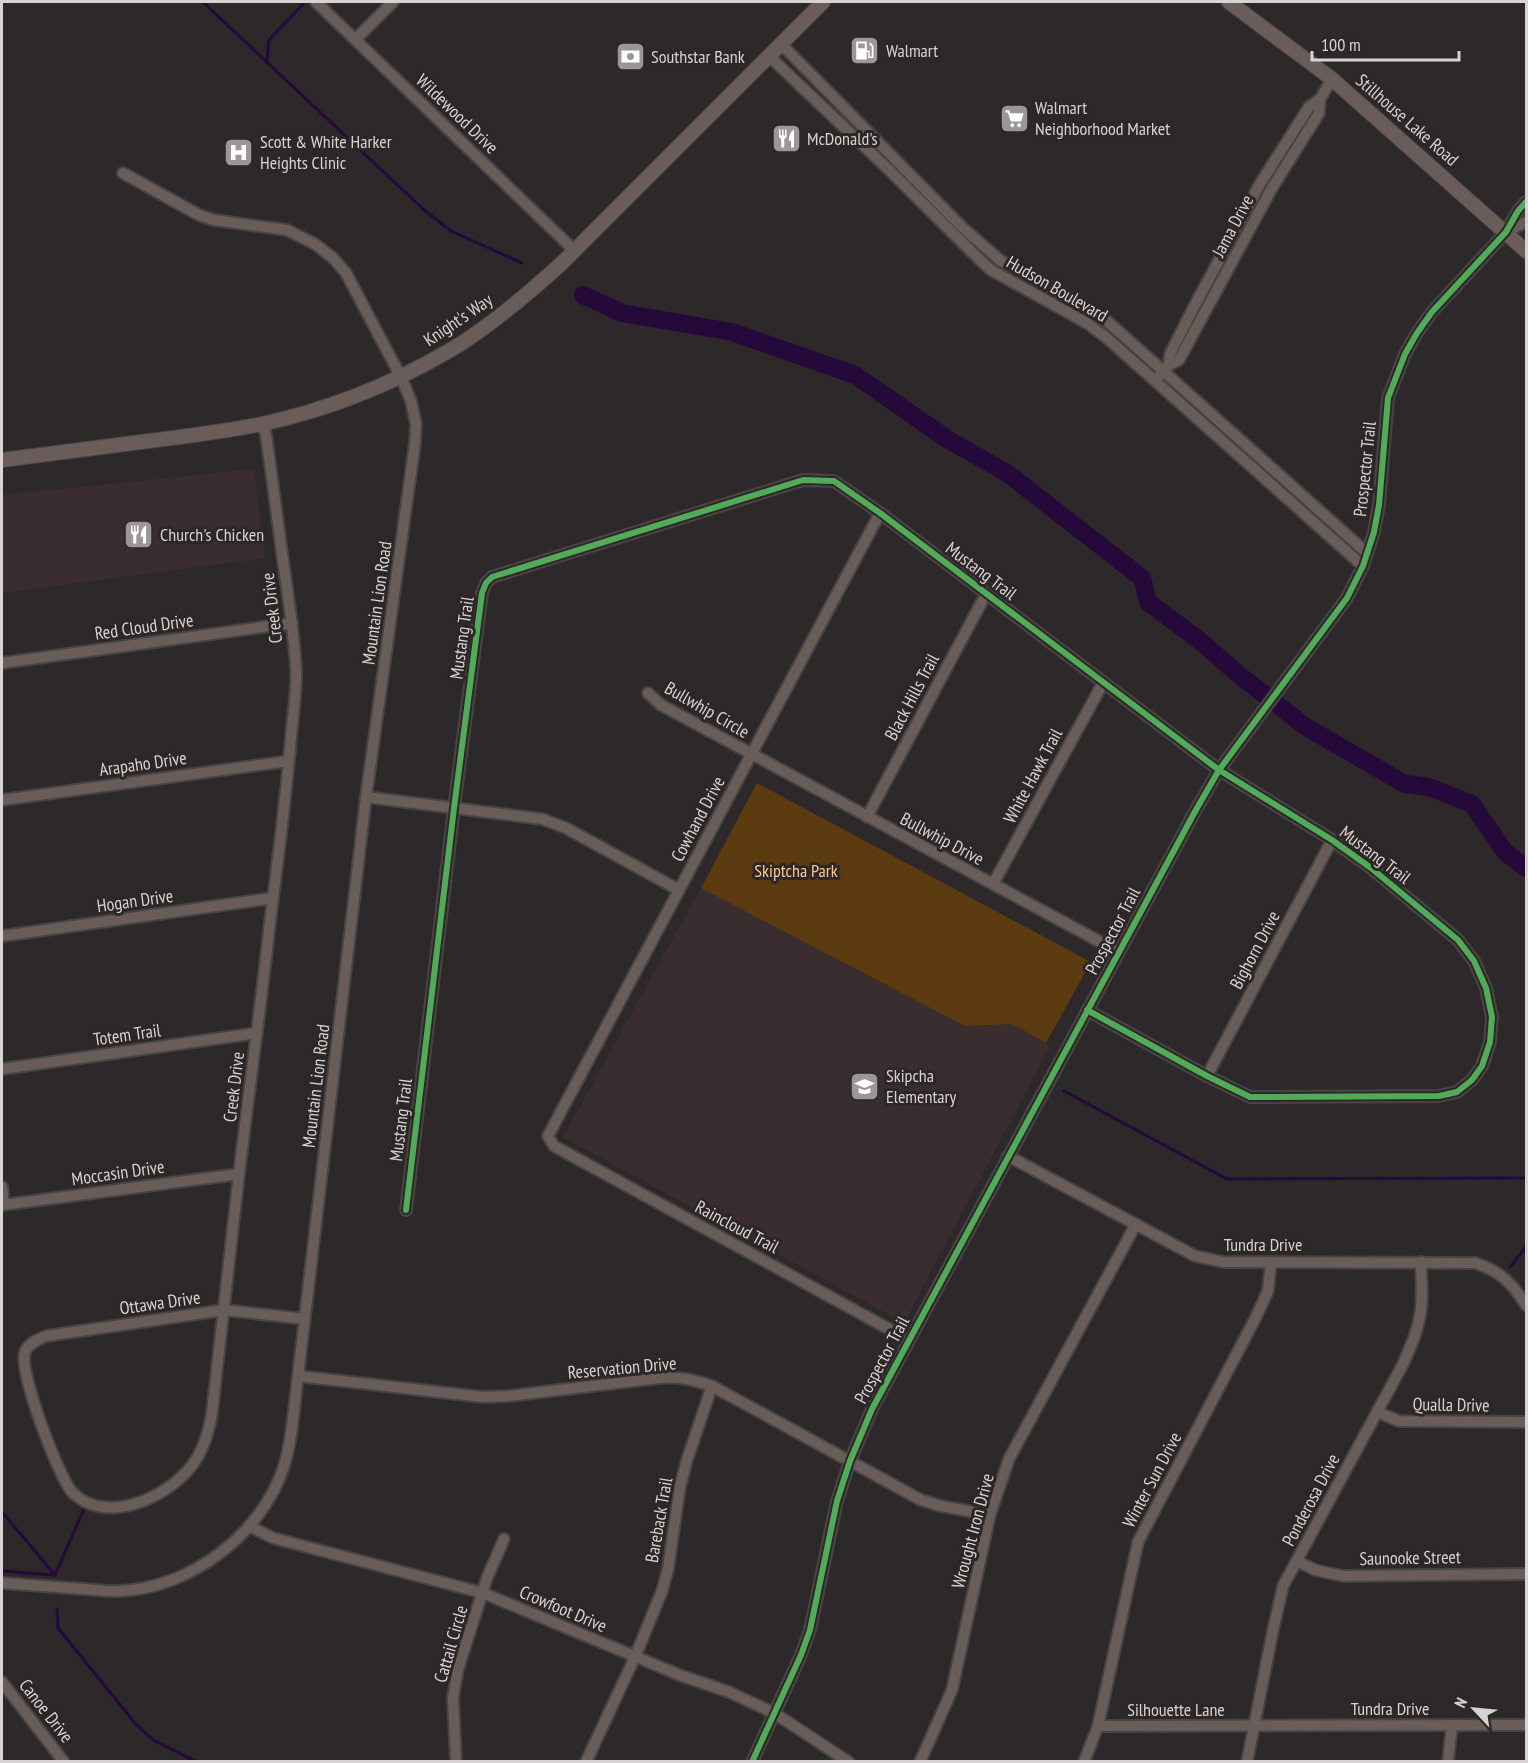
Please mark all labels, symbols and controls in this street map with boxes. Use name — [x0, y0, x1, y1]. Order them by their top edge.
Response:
scale bar — [1312, 24, 1459, 62]
text: 100 m — [1321, 33, 1361, 56]
fuel station icon: Walmart — [849, 35, 881, 67]
place label: Walmart — [886, 39, 938, 62]
bank icon: Southstar Bank — [614, 41, 646, 73]
place label: Southstar Bank — [651, 45, 745, 68]
street label: Wildewood Drive — [411, 69, 503, 159]
street label: Stillhouse Lake Road — [1351, 69, 1464, 171]
place label: Walmart Neighborhood Market — [1035, 96, 1170, 140]
supermarket icon: Walmart Neighborhood Market — [998, 102, 1030, 134]
restaurant icon: McDonald's — [770, 123, 802, 155]
place label: McDonald's — [807, 127, 878, 150]
place label: Scott & White Harker Heights Clinic — [260, 130, 392, 174]
hospital icon: Scott & White Harker Heights Clinic — [223, 136, 255, 168]
street label: Jama Drive — [1206, 191, 1258, 262]
street label: Hudson Boulevard — [1003, 250, 1112, 327]
street label: Knight's Way — [419, 288, 497, 351]
street label: Prospector Trail — [1348, 419, 1381, 518]
restaurant icon: Church's Chicken — [123, 519, 155, 551]
place label: Church's Chicken — [160, 523, 264, 546]
street label: Mustang Trail — [941, 536, 1022, 605]
street label: Mountain Lion Road — [356, 540, 397, 666]
street label: Creek Drive — [256, 572, 287, 645]
street label: Mustang Trail — [444, 594, 479, 681]
street label: Red Cloud Drive — [93, 608, 195, 645]
street label: Black Hills Trail — [879, 649, 944, 744]
street label: Bullwhip Circle — [661, 676, 754, 743]
street label: White Hawk Trail — [998, 724, 1068, 827]
street label: Arapaho Drive — [98, 746, 188, 781]
street label: Cowhand Drive — [666, 772, 730, 865]
street label: Bullwhip Drive — [896, 807, 988, 870]
street label: Mustang Trail — [1335, 820, 1416, 889]
park label: Skiptcha Park — [754, 859, 838, 882]
street label: Prospector Trail — [1080, 882, 1146, 978]
street label: Hogan Drive — [95, 884, 175, 917]
street label: Bighorn Drive — [1224, 907, 1285, 993]
street label: Totem Trail — [92, 1018, 163, 1051]
street label: Mountain Lion Road — [297, 1023, 334, 1149]
street label: Creek Drive — [218, 1050, 249, 1123]
place label: Skipcha Elementary — [886, 1064, 956, 1108]
school or university icon: Skipcha Elementary — [849, 1070, 881, 1102]
street label: Mustang Trail — [384, 1076, 417, 1163]
street label: Moccasin Drive — [70, 1155, 166, 1190]
street label: Raincloud Trail — [691, 1195, 784, 1259]
street label: Tundra Drive — [1224, 1233, 1302, 1256]
street label: Ottawa Drive — [118, 1285, 202, 1320]
street label: Prospector Trail — [849, 1311, 915, 1407]
street label: Reservation Drive — [567, 1351, 677, 1384]
street label: Qualla Drive — [1412, 1392, 1490, 1417]
street label: Winter Sun Drive — [1117, 1428, 1186, 1531]
street label: Ponderosa Drive — [1277, 1450, 1344, 1550]
street label: Wrought Iron Drive — [946, 1471, 999, 1591]
street label: Bareback Trail — [640, 1475, 677, 1564]
street label: Saunooke Street — [1359, 1545, 1461, 1570]
street label: Crowfoot Drive — [516, 1580, 610, 1637]
street label: Cattail Circle — [429, 1603, 473, 1685]
street label: Canoe Drive — [14, 1674, 78, 1747]
north arrow — [1444, 1679, 1504, 1739]
text: N — [1450, 1694, 1471, 1711]
street label: Tundra Drive — [1351, 1697, 1429, 1720]
street label: Silhouette Lane — [1127, 1698, 1225, 1721]

